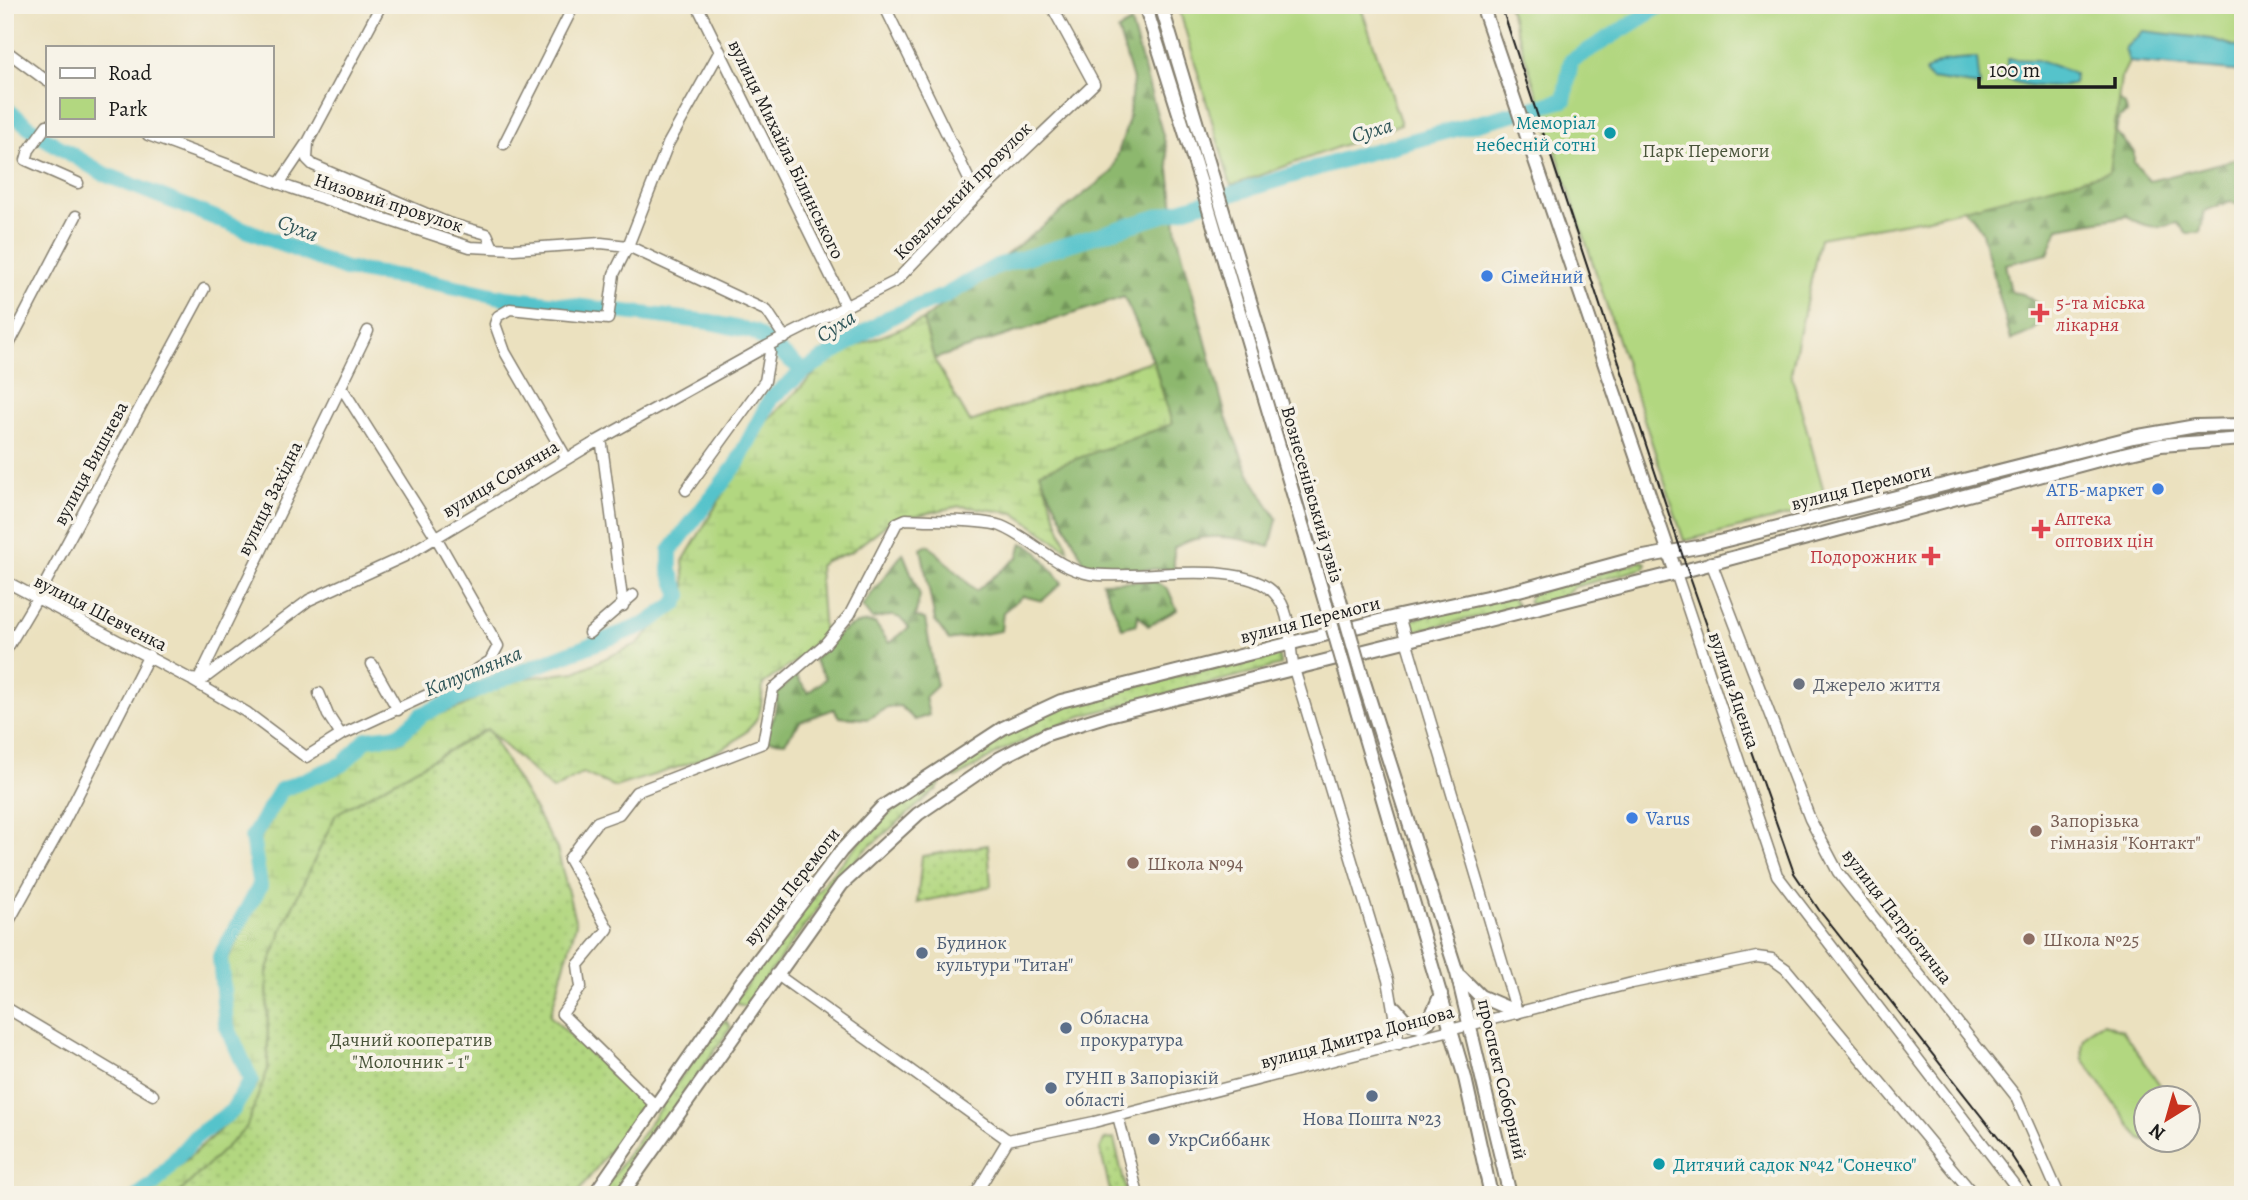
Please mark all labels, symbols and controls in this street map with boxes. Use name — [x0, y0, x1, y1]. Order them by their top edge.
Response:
street label: вулиця Михайла Білинського — [722, 35, 851, 263]
legend — [46, 46, 273, 136]
scale bar — [1979, 46, 2115, 90]
text: 100 m — [1989, 56, 2040, 84]
text: Road — [108, 59, 152, 87]
text: Park — [108, 95, 148, 123]
place label: Меморіал небесній сотні — [1476, 110, 1596, 158]
water label: Суха — [1348, 111, 1396, 149]
street label: Ковальський провулок — [888, 116, 1038, 266]
marker: Меморіал небесній сотні — [1602, 125, 1618, 141]
park label: Парк Перемоги — [1642, 138, 1770, 164]
street label: Низовий провулок — [311, 167, 467, 239]
water label: Суха — [274, 207, 323, 249]
place label: Сімейний — [1501, 264, 1584, 290]
marker: Сімейний — [1479, 268, 1495, 284]
place label: 5-та міська лікарня — [2056, 290, 2145, 338]
water label: Суха — [811, 303, 861, 349]
marker: 5-та міська лікарня — [2030, 303, 2050, 323]
street label: вулиця Вишнева — [47, 397, 135, 530]
street label: Вознесенівський узвіз — [1274, 403, 1350, 586]
street label: вулиця Сонячна — [437, 434, 564, 524]
street label: вулиця Західна — [231, 437, 309, 560]
street label: вулиця Перемоги — [1788, 457, 1934, 517]
place label: АТБ-маркет — [2045, 477, 2145, 503]
marker: АТБ-маркет — [2150, 481, 2166, 497]
place label: Аптека оптових цін — [2054, 506, 2154, 554]
marker: Аптека оптових цін — [2033, 521, 2049, 537]
place label: Подорожник — [1810, 544, 1917, 570]
marker: Подорожник — [1923, 548, 1939, 564]
street label: вулиця Шевченка — [29, 568, 172, 658]
street label: вулиця Перемоги — [1237, 590, 1383, 650]
street label: вулиця Яценка — [1702, 629, 1766, 752]
water label: Капустянка — [420, 639, 526, 703]
place label: Джерело життя — [1813, 672, 1941, 698]
marker: Джерело життя — [1791, 676, 1807, 692]
place label: Varus — [1645, 806, 1690, 832]
place label: Запорізька гімназія "Контакт" — [2050, 808, 2201, 856]
marker: Varus — [1624, 810, 1640, 826]
street label: вулиця Перемоги — [737, 822, 846, 951]
marker: Запорізька гімназія "Контакт" — [2028, 823, 2044, 839]
street label: вулиця Патріотична — [1836, 843, 1959, 990]
place label: Школа №94 — [1147, 851, 1244, 877]
marker: Школа №94 — [1125, 855, 1141, 871]
place label: Школа №25 — [2043, 927, 2139, 953]
place label: Будинок культури "Титан" — [936, 930, 1073, 978]
marker: Школа №25 — [2021, 931, 2037, 947]
marker: Будинок культури "Титан" — [914, 945, 930, 961]
street label: проспект Соборний — [1471, 996, 1533, 1162]
street label: вулиця Дмитра Донцова — [1258, 999, 1457, 1075]
place label: Обласна прокуратура — [1080, 1005, 1184, 1053]
marker: Обласна прокуратура — [1058, 1020, 1074, 1036]
park label: Дачний кооператив "Молочник - 1" — [330, 1027, 492, 1075]
place label: ГУНП в Запорізкій області — [1065, 1065, 1219, 1113]
marker: ГУНП в Запорізкій області — [1043, 1080, 1059, 1096]
north arrow — [2132, 1084, 2202, 1154]
marker: Нова Пошта №23 — [1364, 1088, 1380, 1104]
place label: Нова Пошта №23 — [1302, 1106, 1442, 1132]
text: N — [2144, 1117, 2171, 1146]
place label: УкрСиббанк — [1168, 1127, 1270, 1153]
marker: УкрСиббанк — [1146, 1131, 1162, 1147]
place label: Дитячий садок №42 "Сонечко" — [1673, 1152, 1917, 1178]
marker: Дитячий садок №42 "Сонечко" — [1651, 1156, 1667, 1172]

